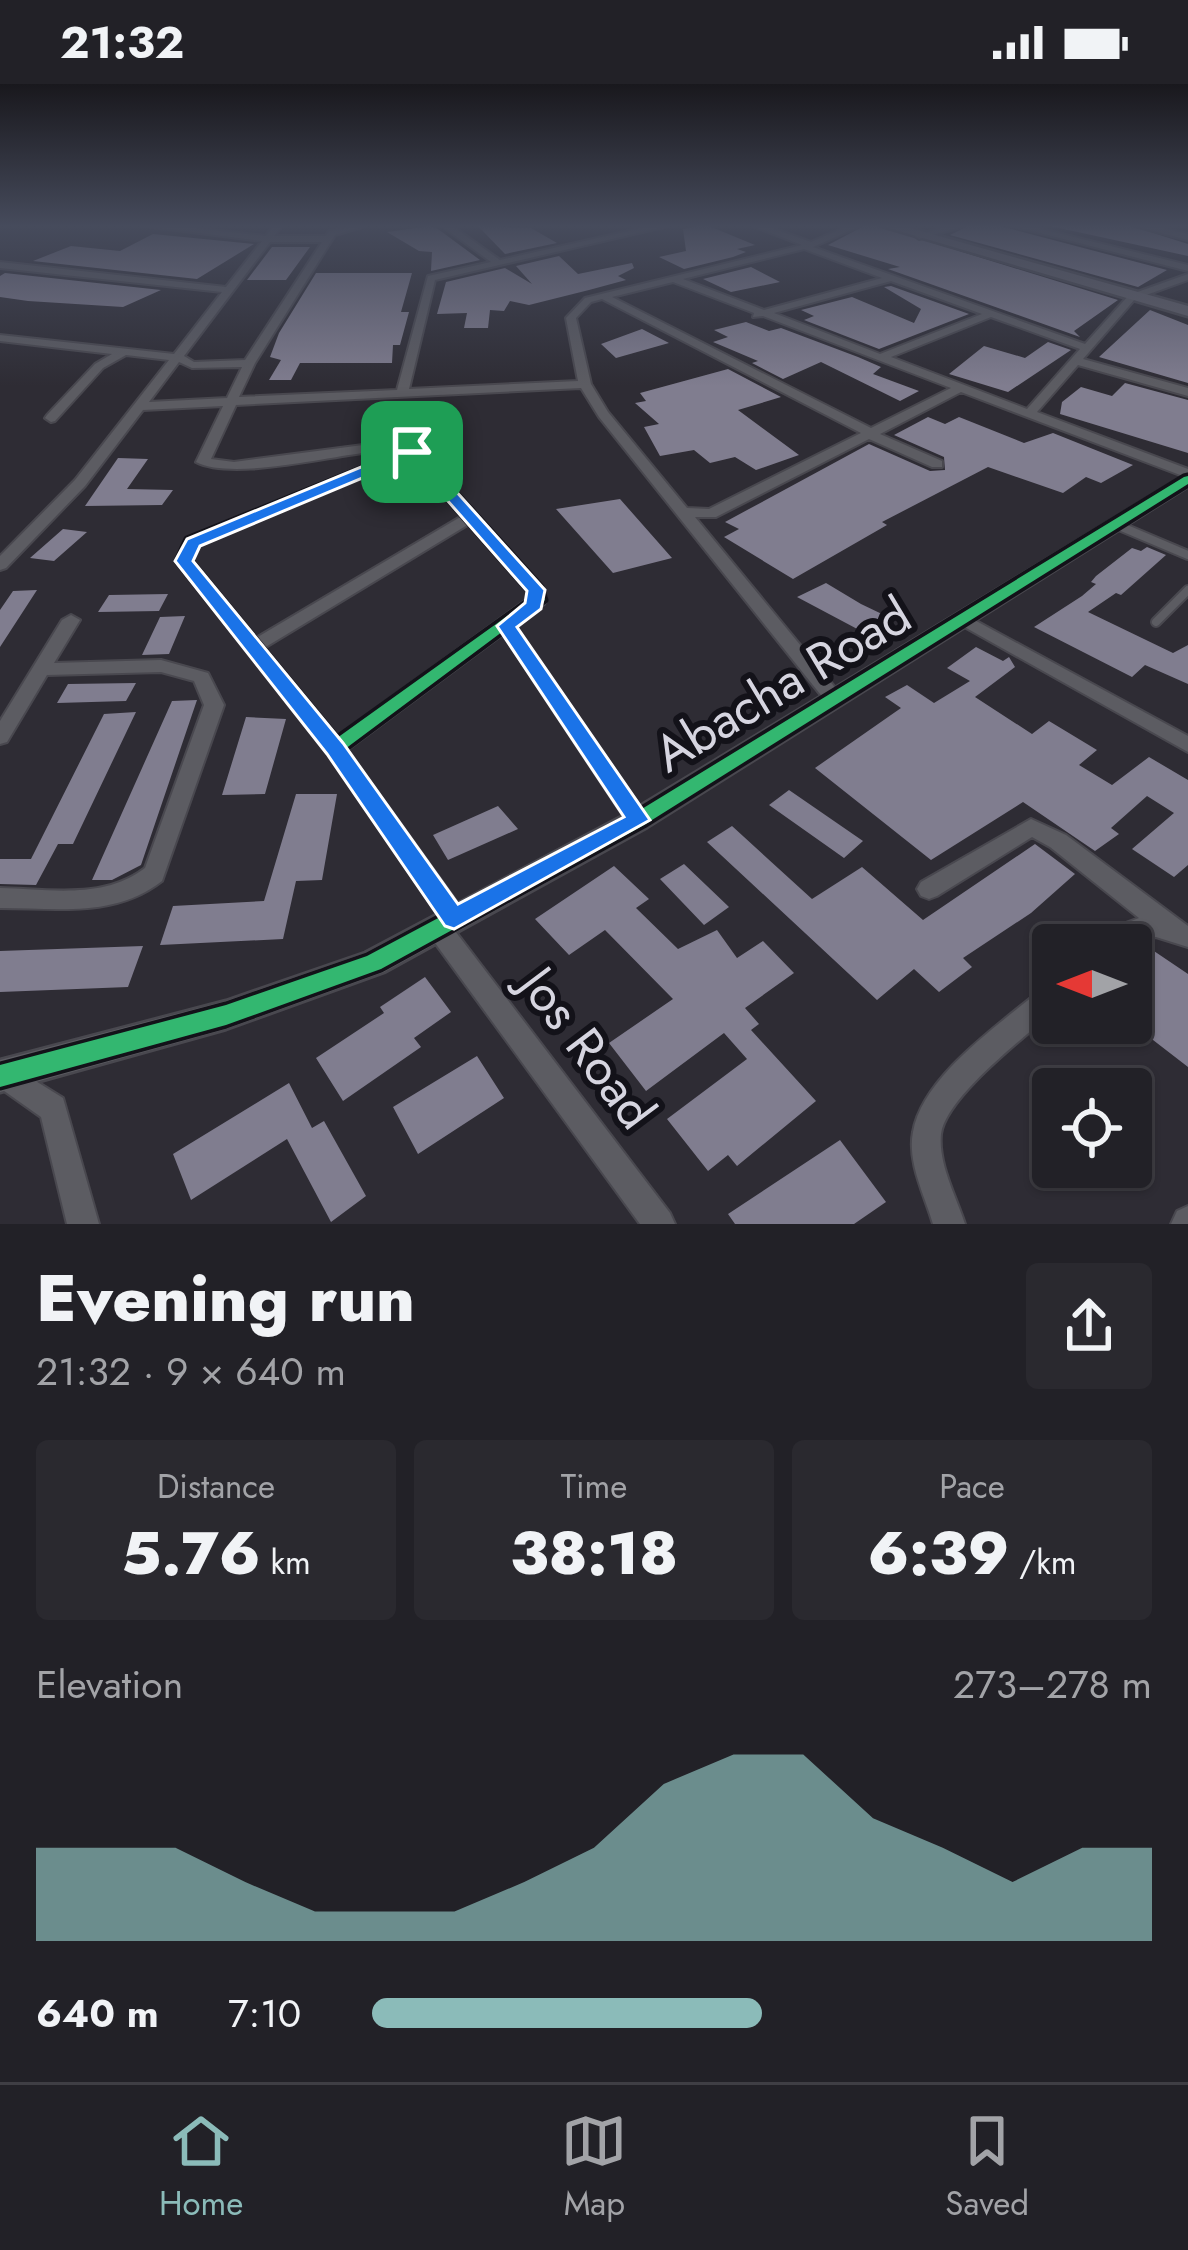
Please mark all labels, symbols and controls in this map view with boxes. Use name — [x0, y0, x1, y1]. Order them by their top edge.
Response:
text: 21:32 — [60, 10, 184, 75]
pin — [361, 401, 463, 503]
icon: arrive — [379, 419, 445, 485]
street label: Abacha Road — [639, 578, 925, 790]
north arrow — [1032, 924, 1152, 1044]
map controls — [1032, 924, 1152, 1188]
street label: Jos Road — [499, 947, 674, 1145]
button: locate — [1032, 1068, 1152, 1188]
text: Evening run — [36, 1250, 415, 1346]
button: share — [1026, 1263, 1152, 1389]
text: 21:32 · 9 × 640 m — [36, 1343, 346, 1400]
text: Distance — [157, 1463, 275, 1510]
text: Time — [561, 1463, 627, 1510]
text: Pace — [939, 1463, 1005, 1510]
text: 5.76 — [121, 1510, 261, 1597]
text: 38:18 — [510, 1510, 678, 1597]
text: 6:39 — [867, 1510, 1009, 1597]
text: km — [261, 1539, 311, 1586]
text: /km — [1009, 1539, 1077, 1586]
text: Elevation — [36, 1656, 183, 1713]
text: 273–278 m — [953, 1656, 1152, 1713]
text: 640 m — [36, 1985, 159, 2042]
text: 7:10 — [228, 1985, 301, 2042]
tab: Home — [159, 2108, 243, 2227]
tab: Map — [561, 2108, 627, 2227]
tab: Saved — [945, 2108, 1029, 2227]

